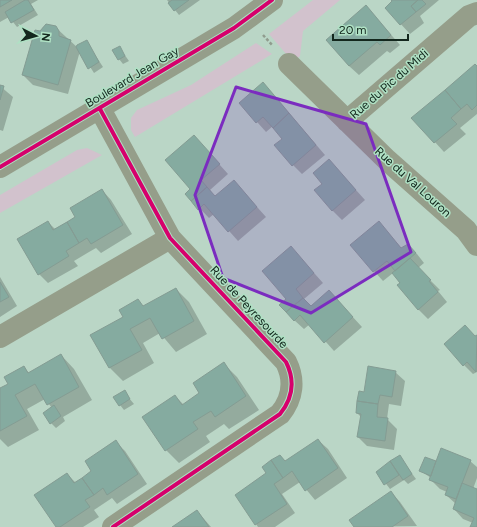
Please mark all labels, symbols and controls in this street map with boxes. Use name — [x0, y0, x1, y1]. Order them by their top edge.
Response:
north arrow — [16, 16, 56, 56]
scale bar — [333, 16, 408, 42]
text: 20 m — [339, 23, 367, 37]
text: N — [39, 32, 52, 42]
street label: Boulevard Jean Gay — [83, 43, 182, 110]
street label: Rue du Pic du Midi — [347, 46, 431, 122]
street label: Rue du Val Louron — [372, 144, 454, 220]
street label: Rue de Peyresourde — [207, 263, 291, 351]

